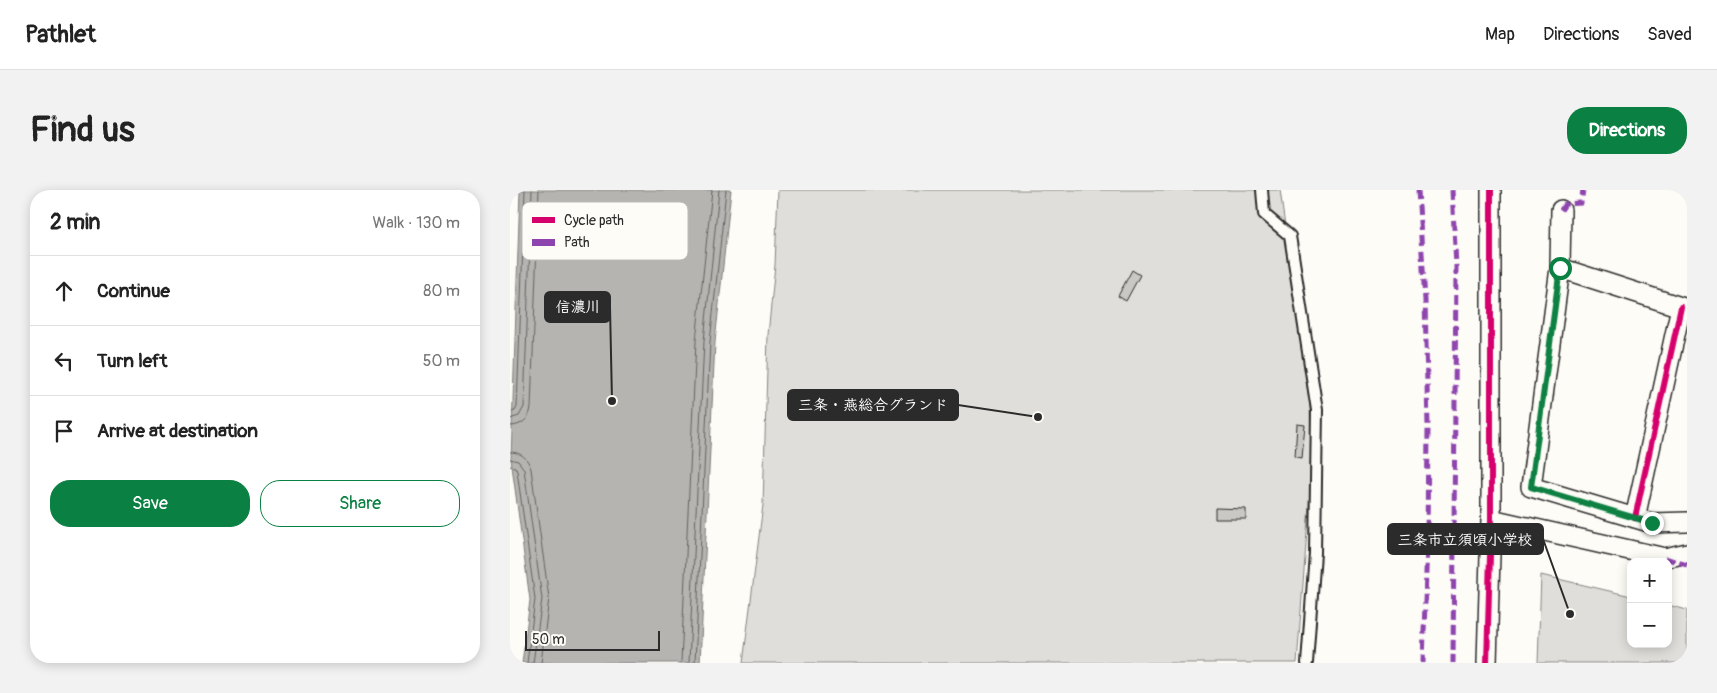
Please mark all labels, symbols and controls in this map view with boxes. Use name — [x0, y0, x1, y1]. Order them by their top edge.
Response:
text: Pathlet — [25, 20, 96, 49]
text: Map — [1485, 23, 1515, 46]
text: Directions — [1543, 23, 1619, 46]
text: Saved — [1647, 23, 1692, 46]
button: Directions — [1567, 107, 1687, 154]
text: Find us — [30, 108, 135, 152]
legend — [522, 202, 688, 260]
text: 2 min — [50, 209, 100, 236]
text: Cycle path — [564, 212, 624, 229]
text: Walk · 130 m — [373, 213, 460, 233]
text: Path — [564, 234, 589, 251]
route start — [1549, 257, 1572, 280]
icon: ahead — [50, 277, 78, 305]
text: Continue — [97, 279, 170, 303]
text: 80 m — [423, 281, 460, 301]
callout: 信濃川 — [545, 292, 610, 322]
text: 信濃川 — [555, 298, 601, 317]
icon: left — [50, 347, 78, 375]
text: Turn left — [97, 349, 167, 373]
text: 50 m — [423, 351, 460, 371]
callout: 三条・燕総合グランド — [788, 390, 958, 420]
text: 三条・燕総合グランド — [798, 396, 948, 415]
icon: arrive — [50, 417, 78, 445]
text: Arrive at destination — [97, 419, 258, 443]
button: Save — [50, 480, 250, 527]
button: Share — [260, 480, 460, 527]
route end — [1641, 512, 1664, 535]
callout: 三条市立須頃小学校 — [1388, 524, 1543, 554]
text: 三条市立須頃小学校 — [1397, 531, 1533, 550]
map controls — [1627, 558, 1672, 648]
button: + — [1627, 558, 1672, 603]
button: − — [1627, 603, 1672, 648]
scale bar — [525, 628, 660, 651]
text: 50 m — [532, 631, 565, 648]

